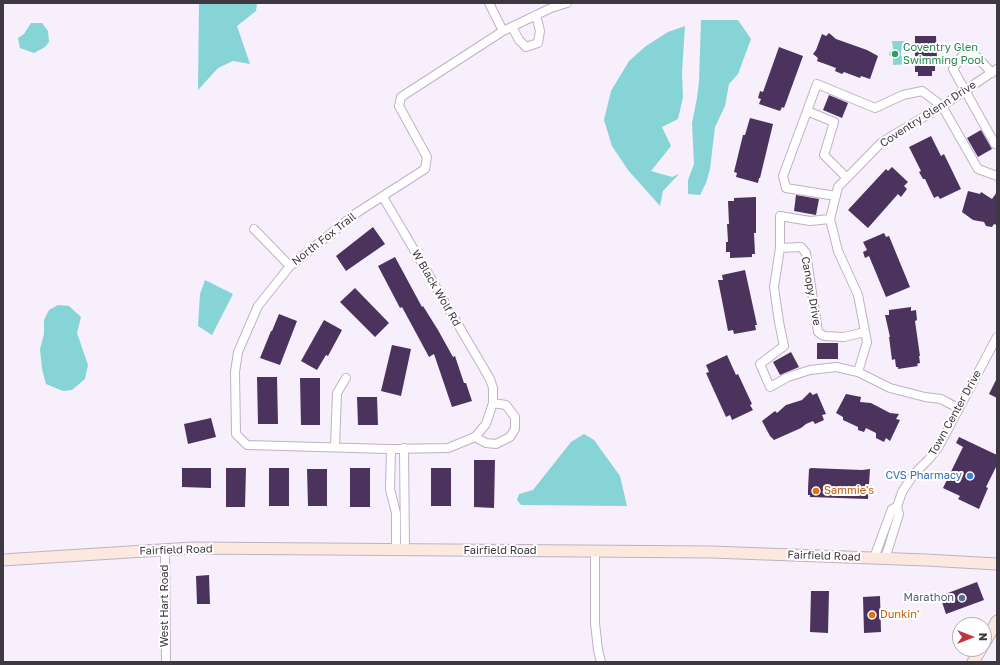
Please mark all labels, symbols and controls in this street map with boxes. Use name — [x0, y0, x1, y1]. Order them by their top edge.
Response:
place label: Coventry Glen Swimming Pool — [903, 41, 984, 67]
marker: Coventry Glen Swimming Pool — [890, 49, 900, 59]
street label: Coventry Glenn Drive — [878, 78, 978, 150]
street label: North Fox Trail — [289, 210, 359, 268]
street label: W Black Wolf Rd — [409, 247, 463, 329]
street label: Canopy Drive — [798, 255, 824, 327]
street label: Town Center Drive — [926, 368, 984, 458]
place label: CVS Pharmacy — [885, 469, 962, 483]
marker: CVS Pharmacy — [965, 471, 975, 481]
place label: Sammie's — [824, 484, 874, 498]
marker: Sammie's — [811, 486, 821, 496]
street label: Fairfield Road — [139, 542, 213, 558]
street label: Fairfield Road — [463, 544, 537, 558]
street label: Fairfield Road — [787, 548, 861, 564]
street label: West Hart Road — [158, 565, 172, 647]
place label: Marathon — [904, 591, 954, 605]
marker: Marathon — [957, 593, 967, 603]
place label: Dunkin' — [880, 608, 919, 622]
marker: Dunkin' — [867, 610, 877, 620]
north arrow — [952, 617, 992, 657]
text: N — [977, 633, 990, 641]

